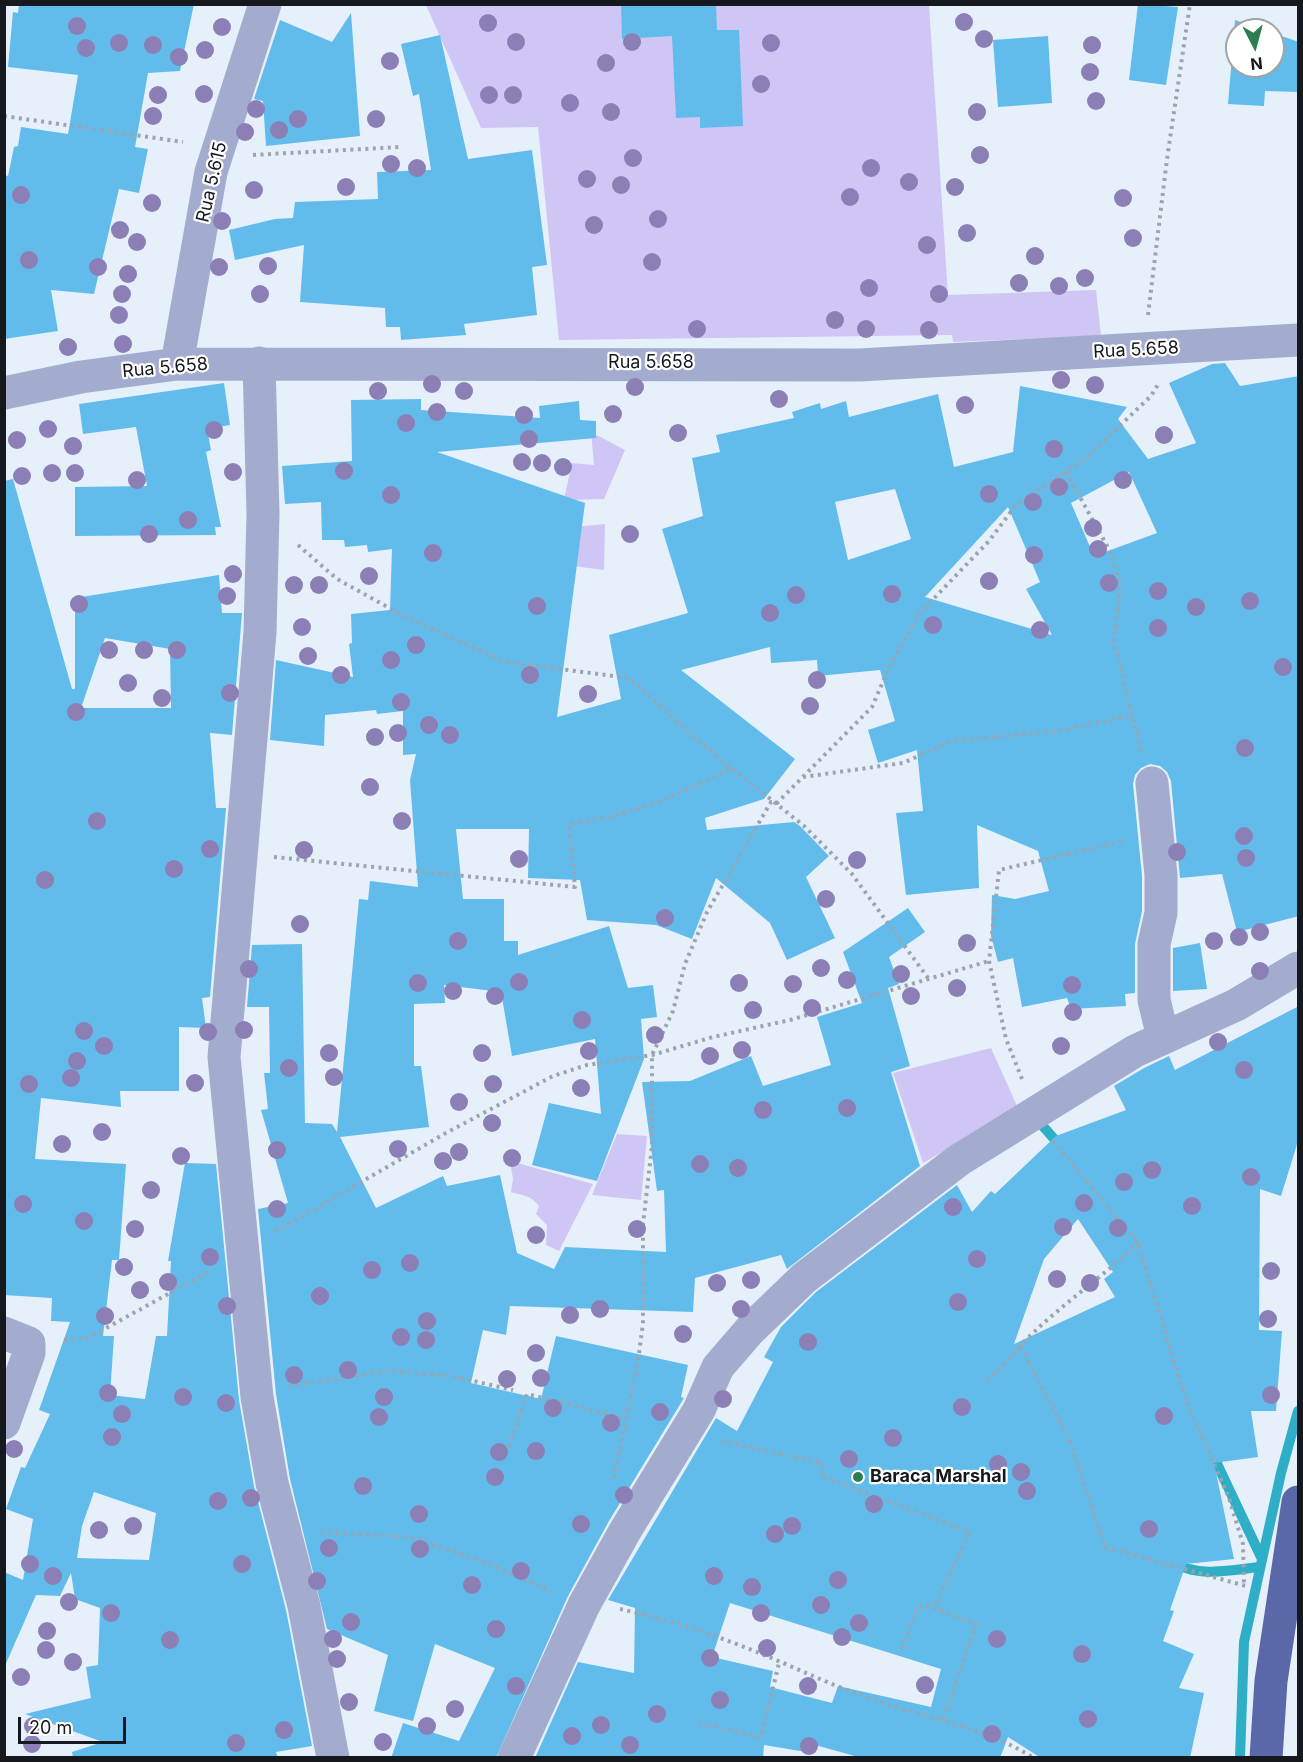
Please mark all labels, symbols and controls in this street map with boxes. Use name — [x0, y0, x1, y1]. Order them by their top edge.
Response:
north arrow — [1225, 18, 1285, 78]
text: N — [1250, 53, 1264, 74]
street label: Rua 5.615 — [192, 140, 232, 224]
street label: Rua 5.658 — [1093, 337, 1179, 363]
street label: Rua 5.658 — [608, 352, 694, 374]
street label: Rua 5.658 — [121, 354, 209, 382]
place label: Baraca Marshal — [870, 1466, 1007, 1488]
marker: Baraca Marshal — [851, 1470, 865, 1484]
scale bar — [21, 1705, 129, 1743]
text: 20 m — [29, 1717, 72, 1738]

